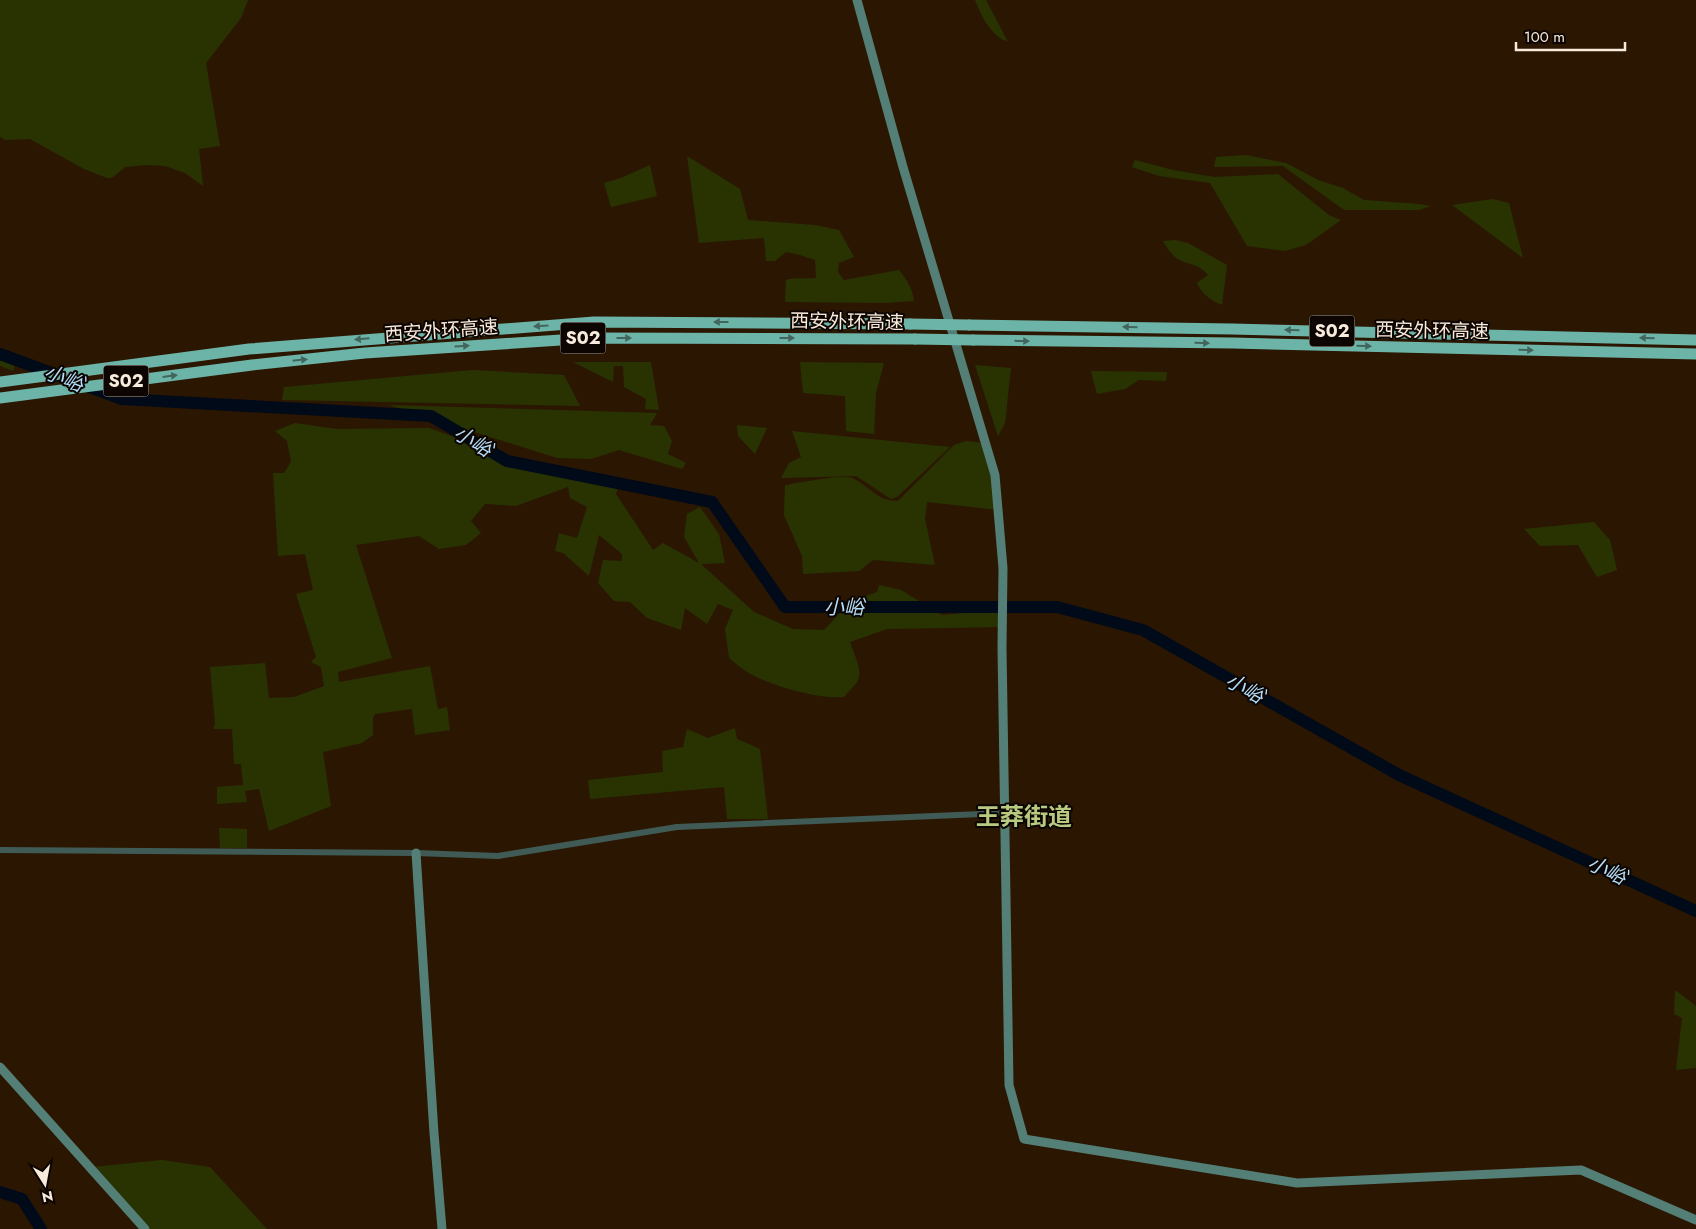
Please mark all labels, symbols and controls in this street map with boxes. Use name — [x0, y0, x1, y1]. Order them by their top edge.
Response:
scale bar — [1516, 20, 1625, 52]
text: 100 m — [1524, 26, 1565, 48]
street label: 西安外环高速 — [790, 307, 904, 336]
street label: 西安外环高速 — [383, 313, 499, 348]
road number: S02 — [1310, 316, 1354, 346]
street label: 西安外环高速 — [1375, 316, 1489, 345]
one-way arrow — [713, 318, 729, 326]
one-way arrow — [533, 322, 549, 330]
road number: S02 — [560, 322, 606, 353]
one-way arrow — [1122, 323, 1138, 331]
one-way arrow — [1284, 326, 1300, 334]
one-way arrow — [616, 334, 632, 342]
one-way arrow — [779, 334, 795, 342]
one-way arrow — [1639, 334, 1655, 342]
one-way arrow — [353, 335, 369, 343]
one-way arrow — [1014, 337, 1030, 345]
one-way arrow — [1194, 339, 1210, 347]
one-way arrow — [454, 342, 470, 350]
one-way arrow — [1356, 342, 1372, 350]
one-way arrow — [1519, 346, 1535, 354]
one-way arrow — [292, 356, 308, 364]
water label: 小峪 — [40, 358, 90, 400]
road number: S02 — [104, 366, 148, 396]
one-way arrow — [162, 371, 178, 379]
water label: 小峪 — [448, 419, 500, 466]
water label: 小峪 — [824, 593, 867, 622]
water label: 小峪 — [1220, 666, 1272, 712]
district label: 王莽街道 — [976, 799, 1072, 834]
water label: 小峪 — [1583, 849, 1634, 893]
north arrow — [20, 1159, 70, 1209]
text: N — [40, 1186, 55, 1208]

